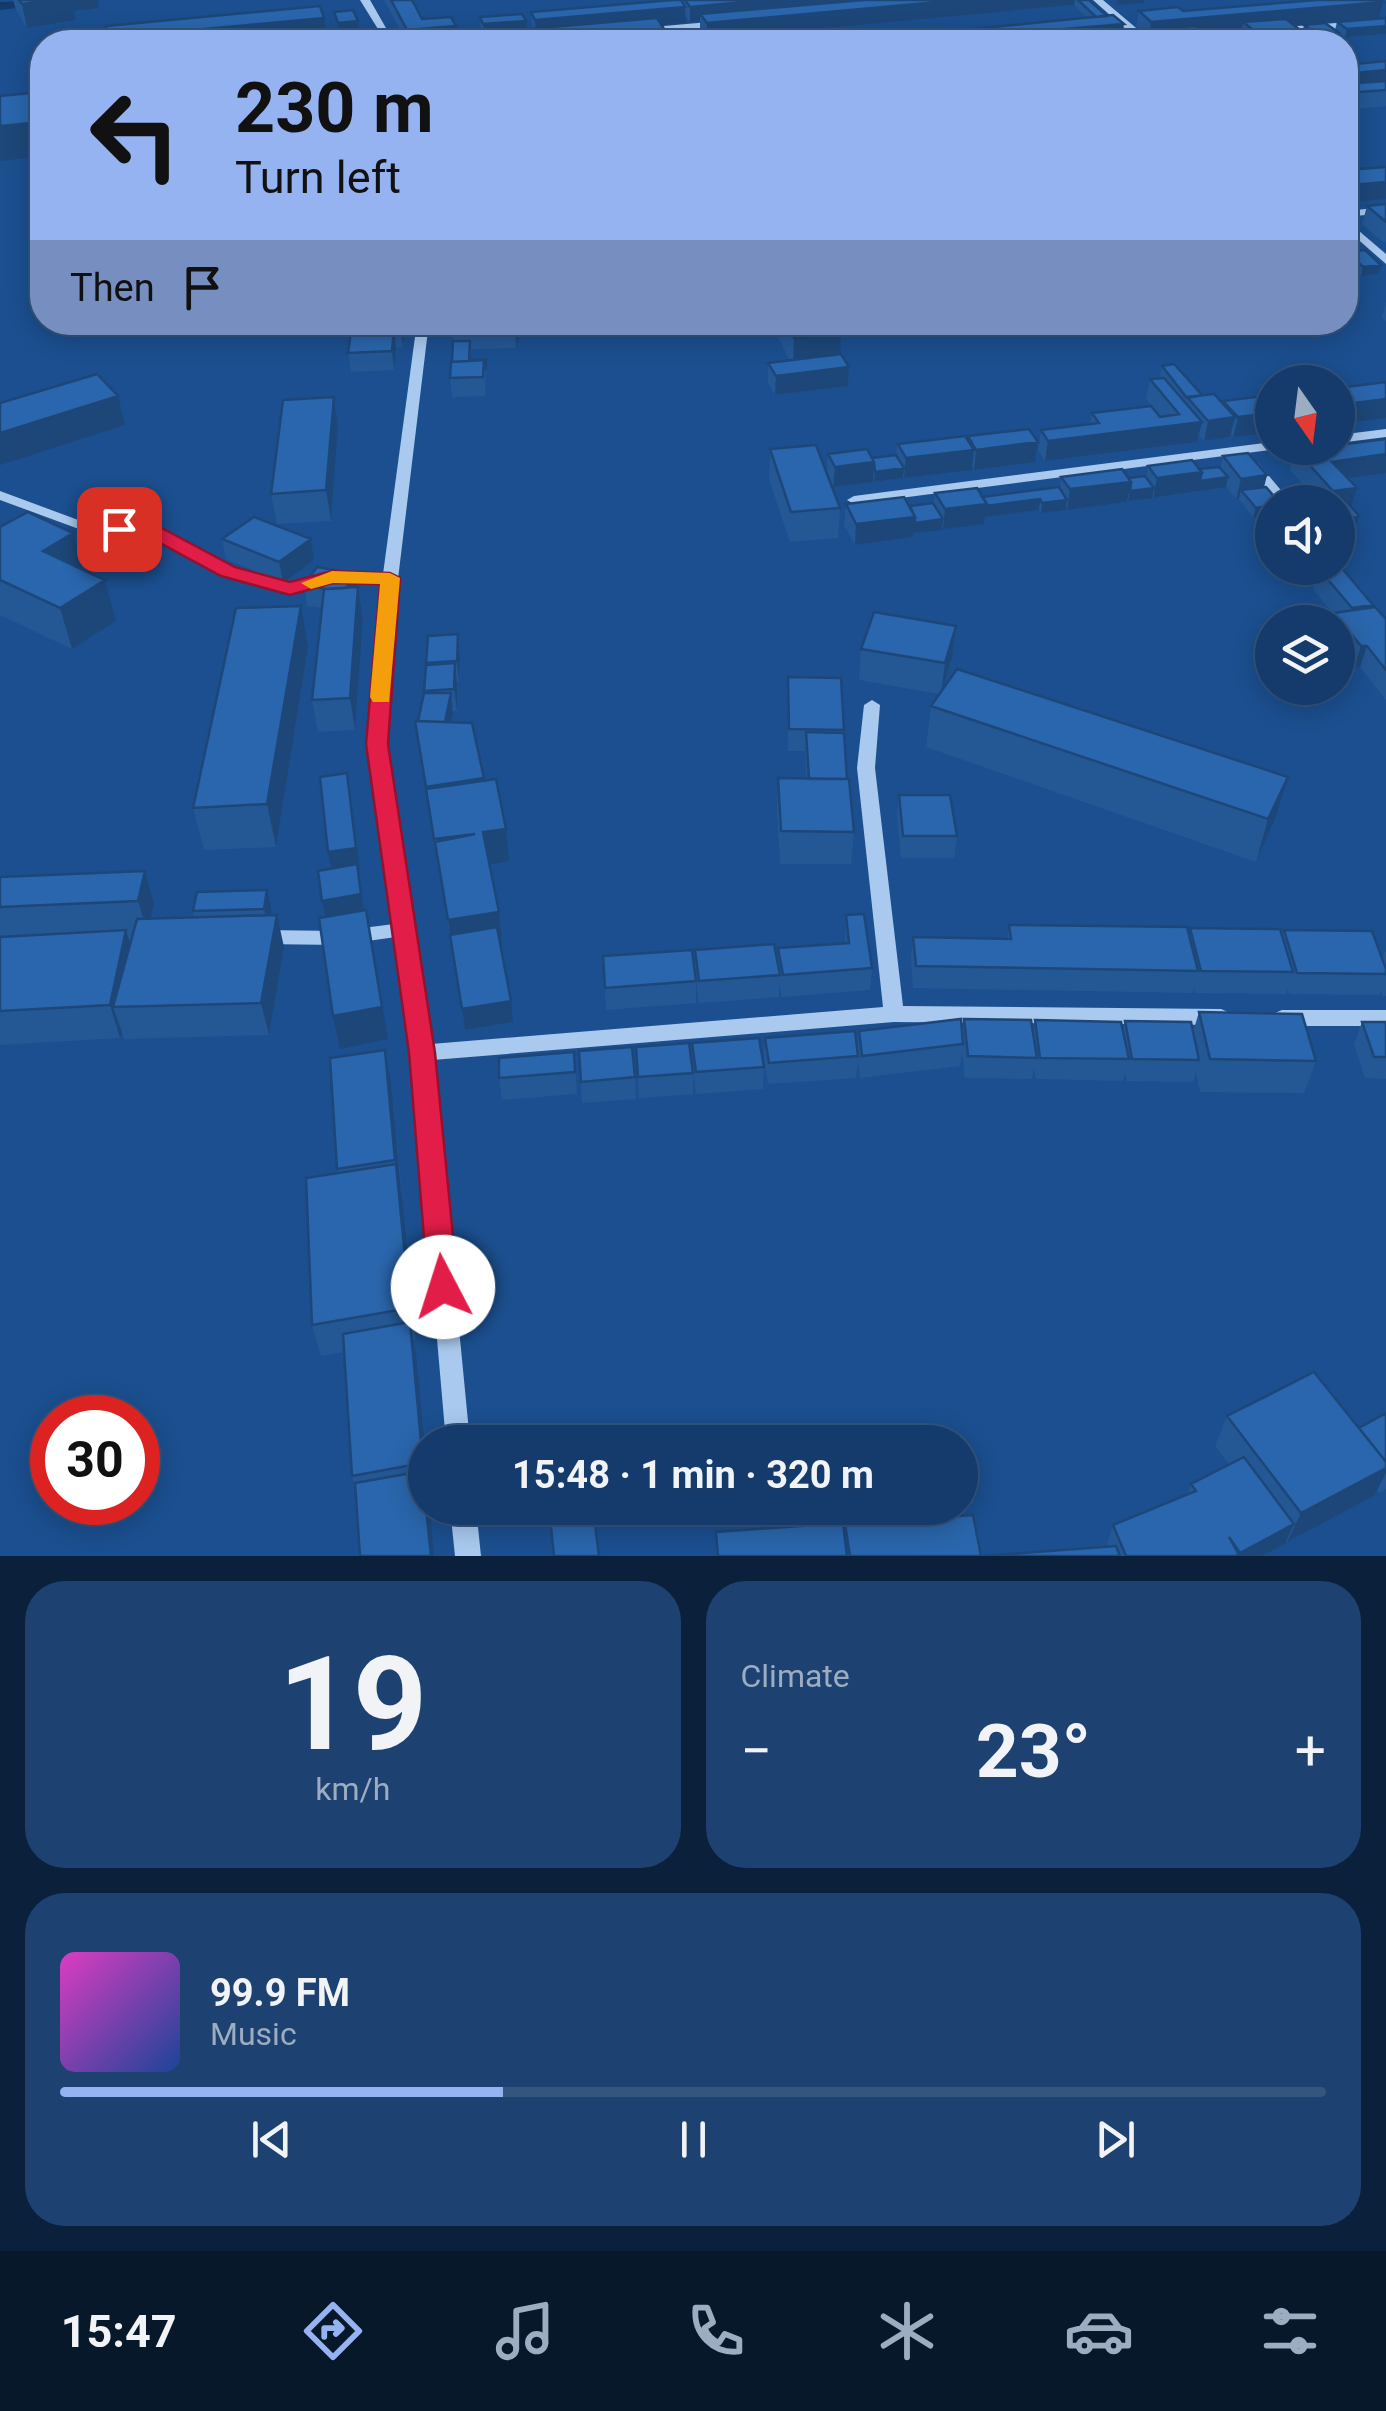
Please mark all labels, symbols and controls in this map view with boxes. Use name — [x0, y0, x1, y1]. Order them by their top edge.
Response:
text: 230 m — [235, 67, 434, 149]
icon: left — [70, 70, 200, 200]
text: Turn left — [235, 151, 401, 204]
icon: arrive — [175, 260, 230, 315]
text: Then — [70, 266, 155, 310]
north arrow — [1255, 365, 1355, 465]
map controls — [1255, 365, 1355, 705]
button: sound — [1255, 485, 1355, 585]
pin — [77, 487, 162, 572]
icon: arrive — [92, 502, 147, 557]
button: layers — [1255, 605, 1355, 705]
position arrow — [391, 1235, 495, 1339]
speed limit sign: 30 — [30, 1395, 160, 1525]
text: 15:48 · 1 min · 320 m — [512, 1453, 874, 1497]
text: 19 — [278, 1628, 427, 1781]
text: Climate — [741, 1657, 850, 1695]
text: 23° — [976, 1707, 1091, 1795]
text: − — [741, 1719, 772, 1783]
text: + — [1295, 1719, 1326, 1783]
text: km/h — [315, 1770, 390, 1808]
text: 99.9 FM — [210, 1971, 350, 2015]
text: Music — [210, 2015, 297, 2053]
icon: previous — [244, 2112, 299, 2167]
icon: pause — [666, 2112, 721, 2167]
icon: next — [1088, 2112, 1143, 2167]
icon: directions — [298, 2296, 368, 2366]
icon: music — [490, 2296, 560, 2366]
icon: phone — [681, 2296, 751, 2366]
icon: climate — [872, 2296, 942, 2366]
icon: car — [1064, 2296, 1134, 2366]
icon: filters — [1255, 2296, 1325, 2366]
text: 15:47 — [61, 2305, 177, 2358]

